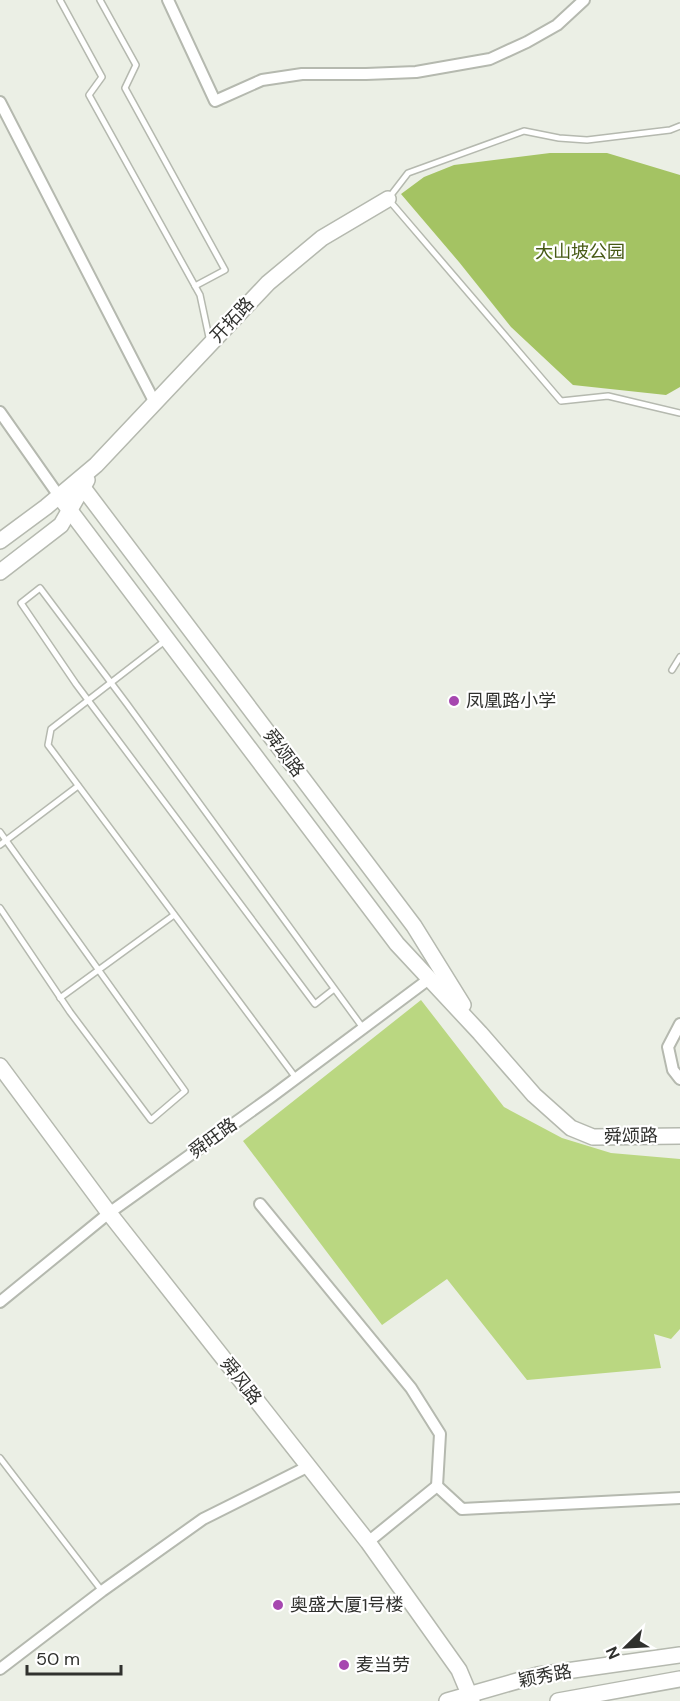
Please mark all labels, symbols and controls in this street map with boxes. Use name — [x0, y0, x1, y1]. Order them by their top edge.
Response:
park label: 大山坡公园 — [535, 240, 625, 264]
street label: 开拓路 — [205, 292, 259, 348]
place label: 凤凰路小学 — [466, 689, 556, 713]
marker: 凤凰路小学 — [447, 694, 461, 708]
street label: 舜颂路 — [258, 724, 310, 782]
street label: 舜旺路 — [184, 1112, 242, 1164]
street label: 舜颂路 — [604, 1124, 658, 1148]
street label: 舜风路 — [215, 1352, 267, 1410]
place label: 奥盛大厦1号楼 — [290, 1593, 404, 1617]
marker: 奥盛大厦1号楼 — [271, 1598, 285, 1612]
north arrow — [596, 1617, 656, 1677]
scale bar — [27, 1638, 122, 1676]
text: N — [601, 1643, 625, 1662]
text: 50 m — [36, 1647, 80, 1671]
place label: 麦当劳 — [356, 1653, 410, 1677]
marker: 麦当劳 — [337, 1658, 351, 1672]
street label: 颖秀路 — [516, 1659, 574, 1693]

